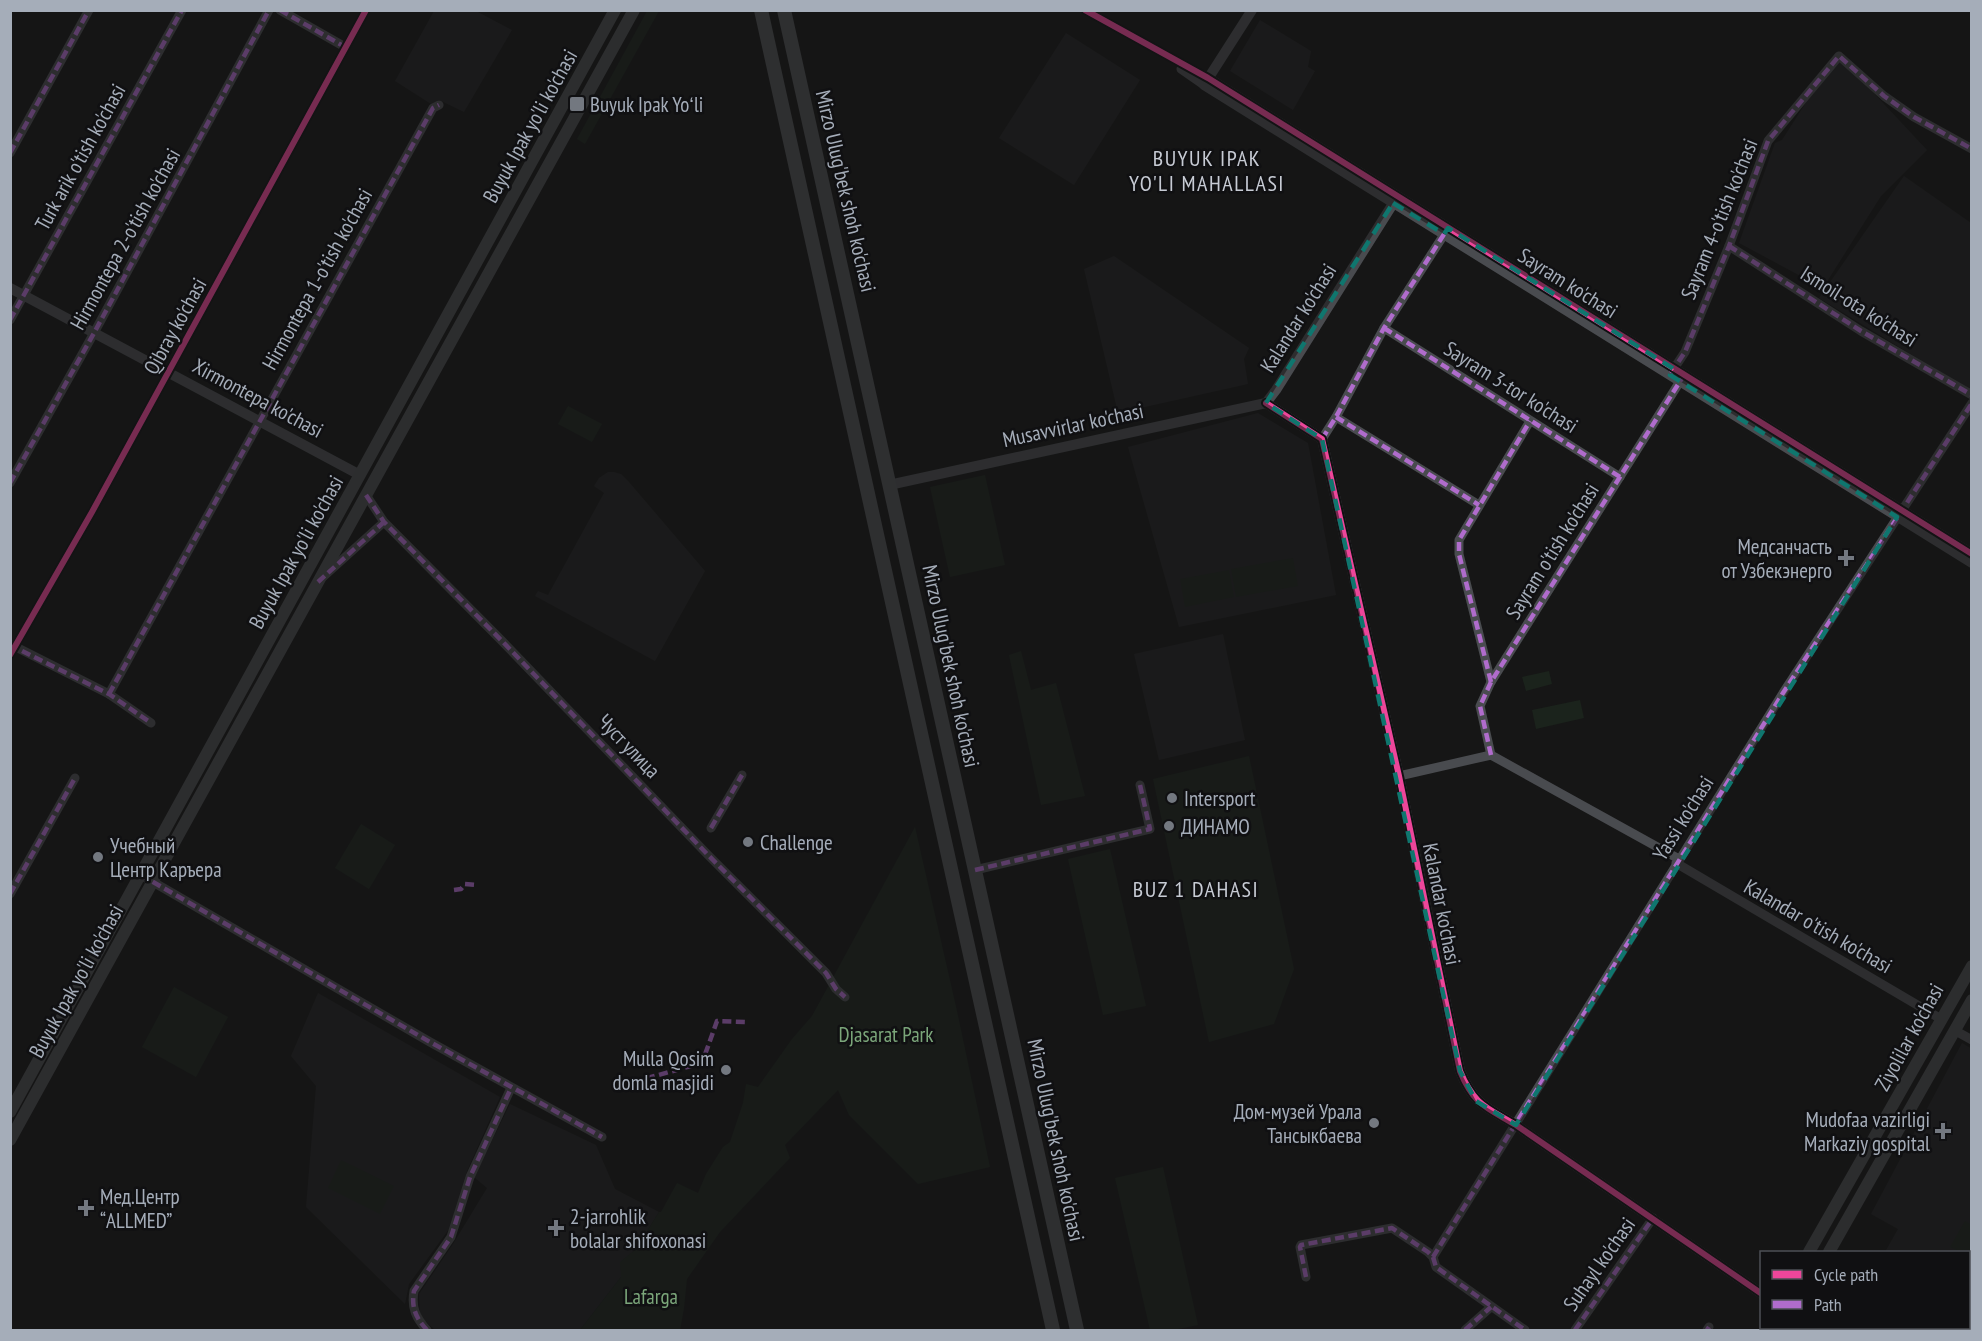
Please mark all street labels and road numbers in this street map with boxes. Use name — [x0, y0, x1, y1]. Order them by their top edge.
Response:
street label: Buyuk Ipak yo'li ko'chasi — [477, 45, 583, 207]
street label: Turk arik o'tish ko'chasi — [29, 79, 131, 235]
street label: Mirzo Ulug'bek shoh ko'chasi — [810, 87, 882, 295]
street label: Sayram 4-o'tish ko'chasi — [1674, 135, 1764, 303]
street label: Hirmontepa 2-o'tish ko'chasi — [64, 144, 186, 334]
street label: Hirmontepa 1-o'tish ko'chasi — [256, 184, 378, 374]
street label: Sayram ko'chasi — [1513, 242, 1623, 324]
street label: Kalandar ko'chasi — [1254, 259, 1342, 377]
street label: Ismoil-ota ko'chasi — [1795, 259, 1923, 353]
street label: Qibray ko'chasi — [137, 273, 213, 379]
street label: Sayram 3-tor ko'chasi — [1439, 335, 1583, 439]
street label: Xirmontepa ko'chasi — [188, 352, 328, 444]
street label: Musavvirlar ko'chasi — [1000, 397, 1146, 453]
street label: Buyuk Ipak yo'li ko'chasi — [243, 471, 349, 633]
street label: Sayram o'tish ko'chasi — [1499, 478, 1605, 624]
street label: Mirzo Ulug'bek shoh ko'chasi — [916, 562, 986, 770]
street label: Чуст улица — [592, 708, 666, 784]
street label: Yassi ko'chasi — [1646, 771, 1720, 865]
street label: Kalandar ko'chasi — [1417, 841, 1467, 967]
street label: Kalandar o'tish ko'chasi — [1739, 873, 1897, 979]
street label: Buyuk Ipak yo'li ko'chasi — [23, 900, 129, 1062]
street label: Ziyolilar ko'chasi — [1868, 979, 1950, 1095]
street label: Mirzo Ulug'bek shoh ko'chasi — [1021, 1036, 1091, 1244]
street label: Suhayl ko'chasi — [1557, 1212, 1641, 1316]

